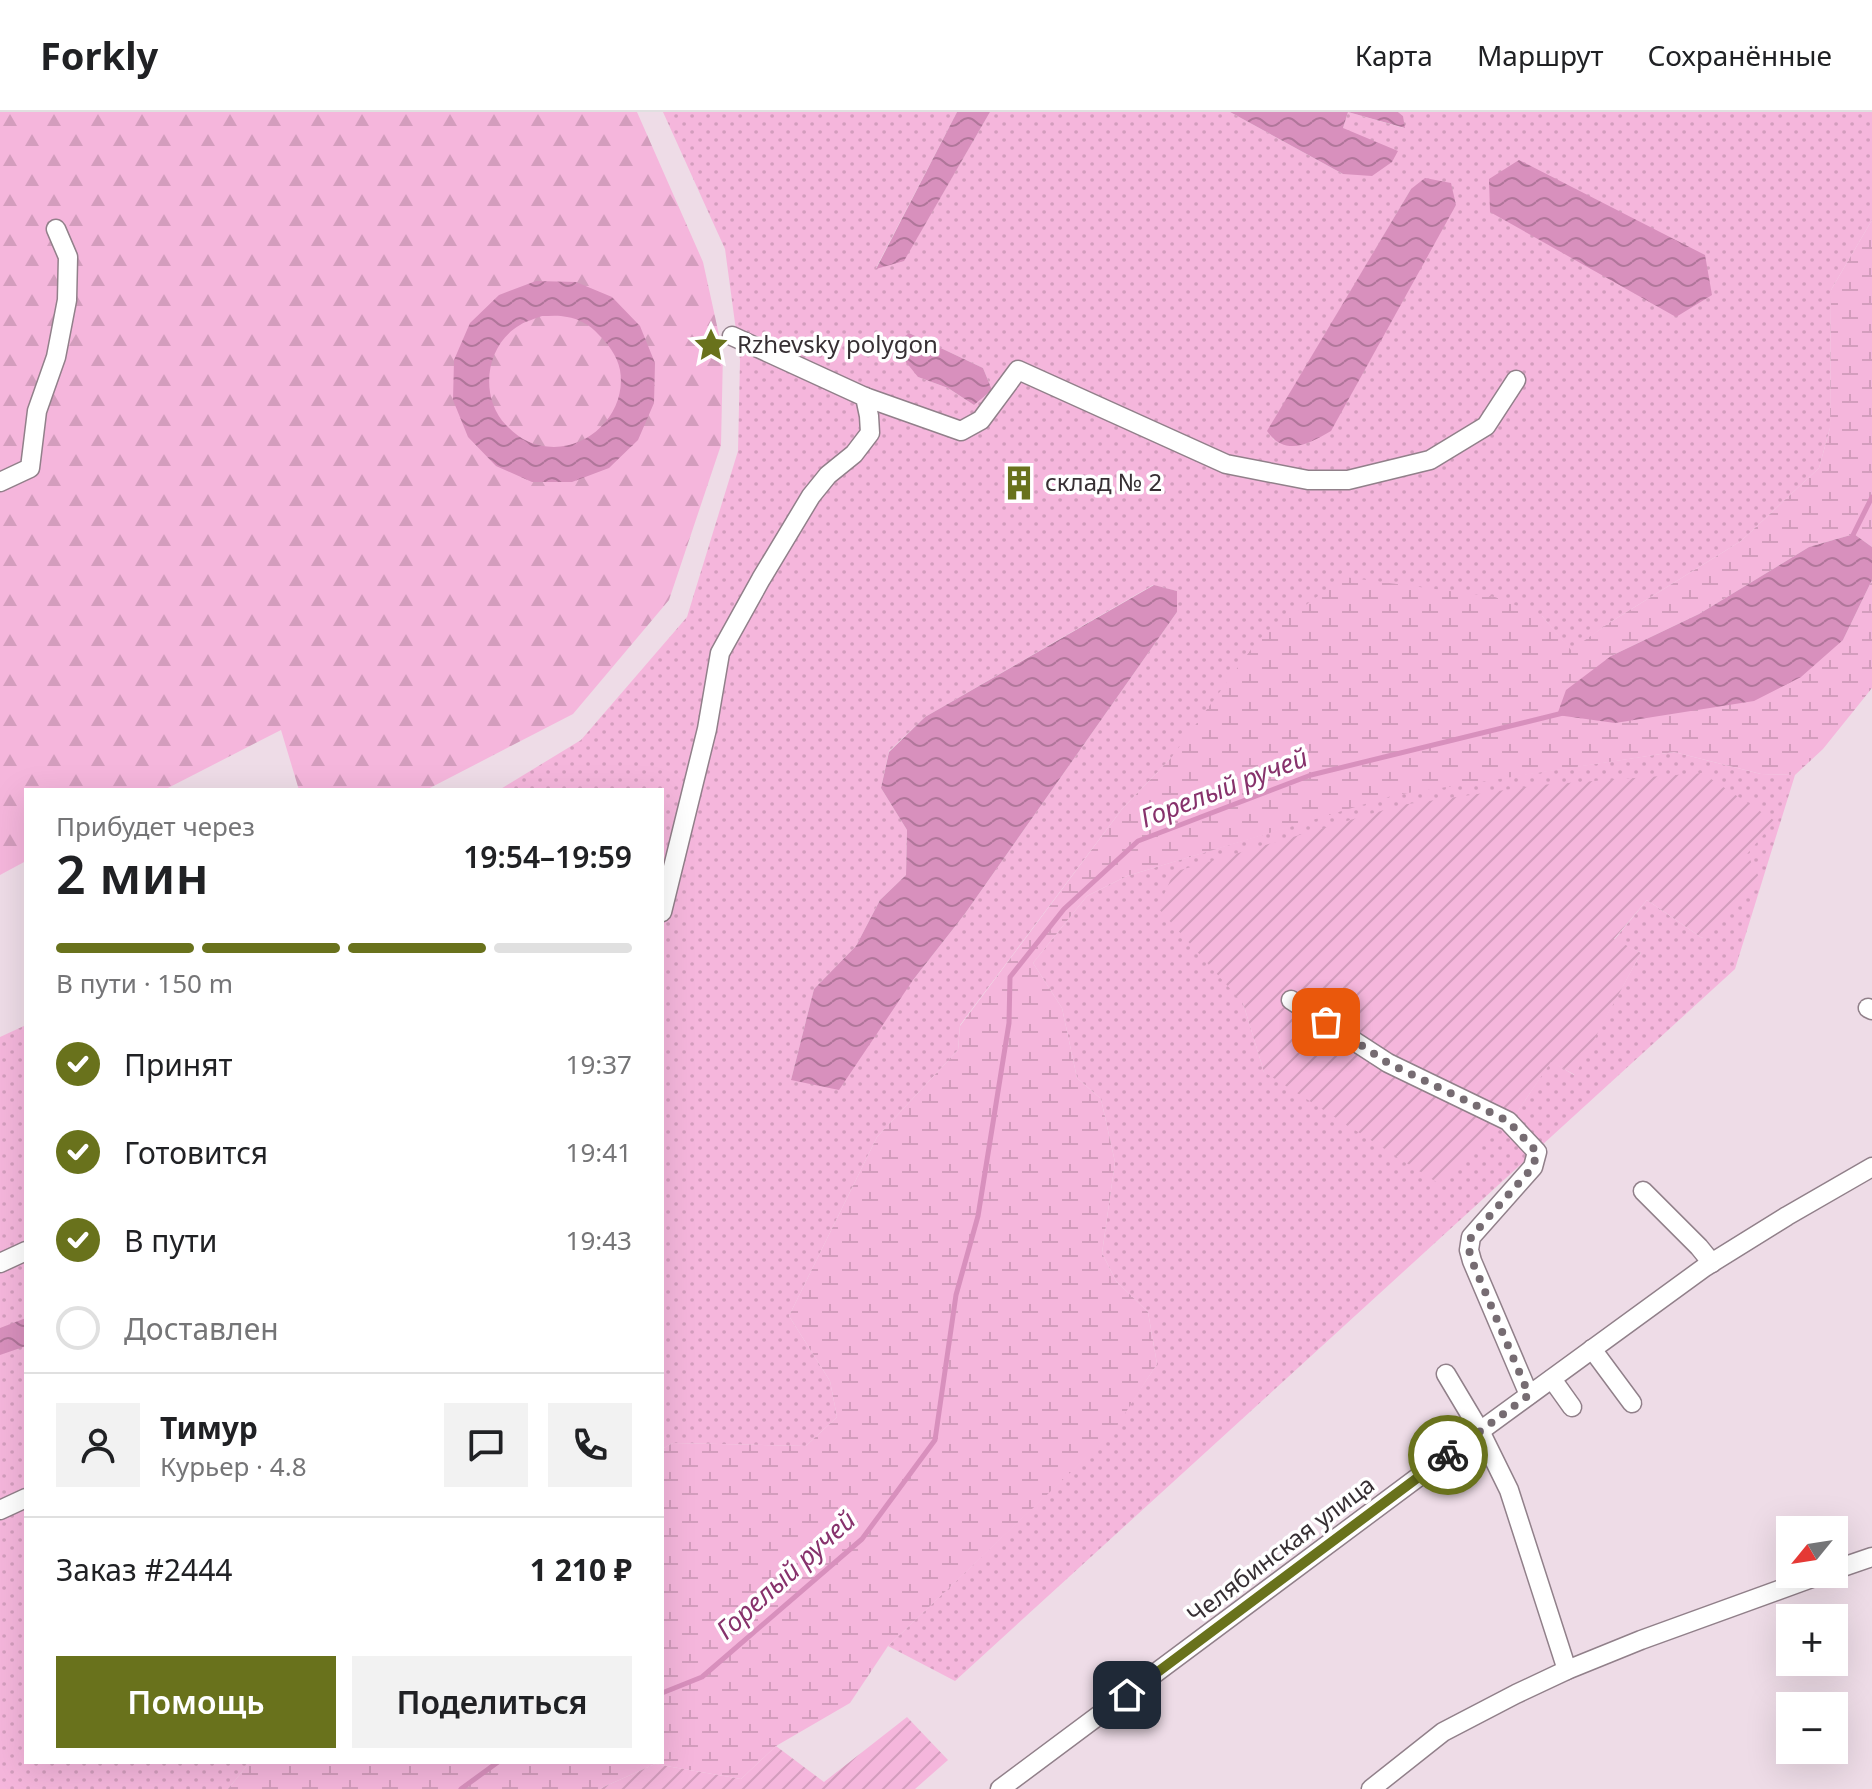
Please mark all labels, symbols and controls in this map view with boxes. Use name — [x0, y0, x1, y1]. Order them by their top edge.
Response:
text: Forkly — [40, 29, 158, 81]
text: Карта — [1355, 36, 1433, 74]
text: Маршрут — [1477, 36, 1603, 74]
text: Сохранённые — [1647, 36, 1832, 74]
place icon: Rzhevsky polygon — [692, 326, 730, 364]
place label: Rzhevsky polygon — [737, 327, 938, 360]
building icon: склад № 2 — [1000, 464, 1038, 502]
place label: склад № 2 — [1045, 465, 1162, 498]
water label: Горелый ручей — [1135, 739, 1313, 835]
text: Прибудет через — [56, 808, 255, 844]
text: 19:54–19:59 — [463, 836, 632, 877]
text: 2 мин — [56, 838, 209, 909]
text: В пути · 150 m — [56, 965, 233, 1001]
pin — [1292, 988, 1360, 1056]
icon: bag — [1304, 1000, 1348, 1044]
icon: check — [56, 1042, 100, 1086]
text: Принят — [124, 1044, 233, 1085]
text: 19:37 — [566, 1046, 632, 1082]
icon: check — [56, 1130, 100, 1174]
text: Готовится — [124, 1132, 268, 1173]
text: 19:41 — [566, 1134, 632, 1170]
icon: check — [56, 1218, 100, 1262]
text: В пути — [124, 1220, 217, 1261]
text: 19:43 — [566, 1222, 632, 1258]
text: Доставлен — [124, 1308, 279, 1349]
button: person — [56, 1403, 140, 1487]
button: chat — [444, 1403, 528, 1487]
button: phone — [548, 1403, 632, 1487]
text: Тимур — [160, 1407, 258, 1448]
courier — [1408, 1415, 1488, 1495]
icon: bike — [1426, 1433, 1470, 1477]
text: Курьер · 4.8 — [160, 1448, 307, 1484]
street label: Челябинская улица — [1180, 1467, 1381, 1630]
water label: Горелый ручей — [708, 1502, 863, 1647]
north arrow — [1776, 1516, 1848, 1588]
map controls — [1776, 1516, 1848, 1764]
text: Заказ #2444 — [56, 1549, 232, 1590]
text: 1 210 ₽ — [530, 1549, 632, 1590]
button: + — [1776, 1604, 1848, 1676]
button: Помощь — [56, 1656, 336, 1748]
button: Поделиться — [352, 1656, 632, 1748]
pin — [1093, 1661, 1161, 1729]
icon: home — [1105, 1673, 1149, 1717]
button: − — [1776, 1692, 1848, 1764]

